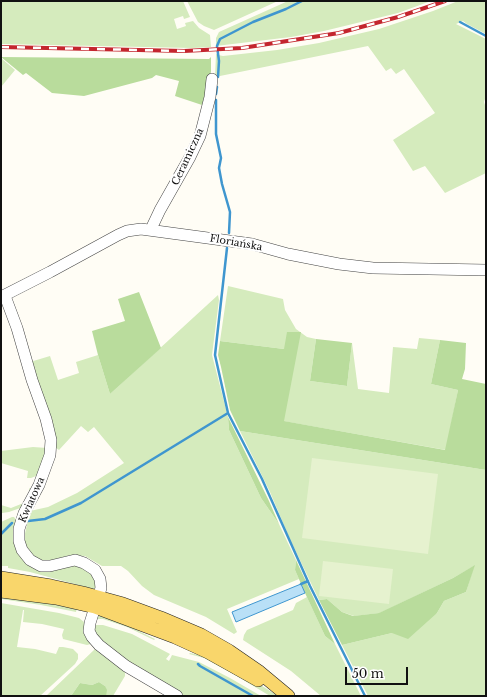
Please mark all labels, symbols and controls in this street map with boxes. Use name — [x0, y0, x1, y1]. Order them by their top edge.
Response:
street label: Ceramiczna — [170, 127, 206, 187]
street label: Floriańska — [209, 232, 263, 254]
street label: Kwiatowa — [17, 475, 47, 525]
scale bar — [347, 659, 410, 685]
text: 50 m — [352, 666, 384, 681]

